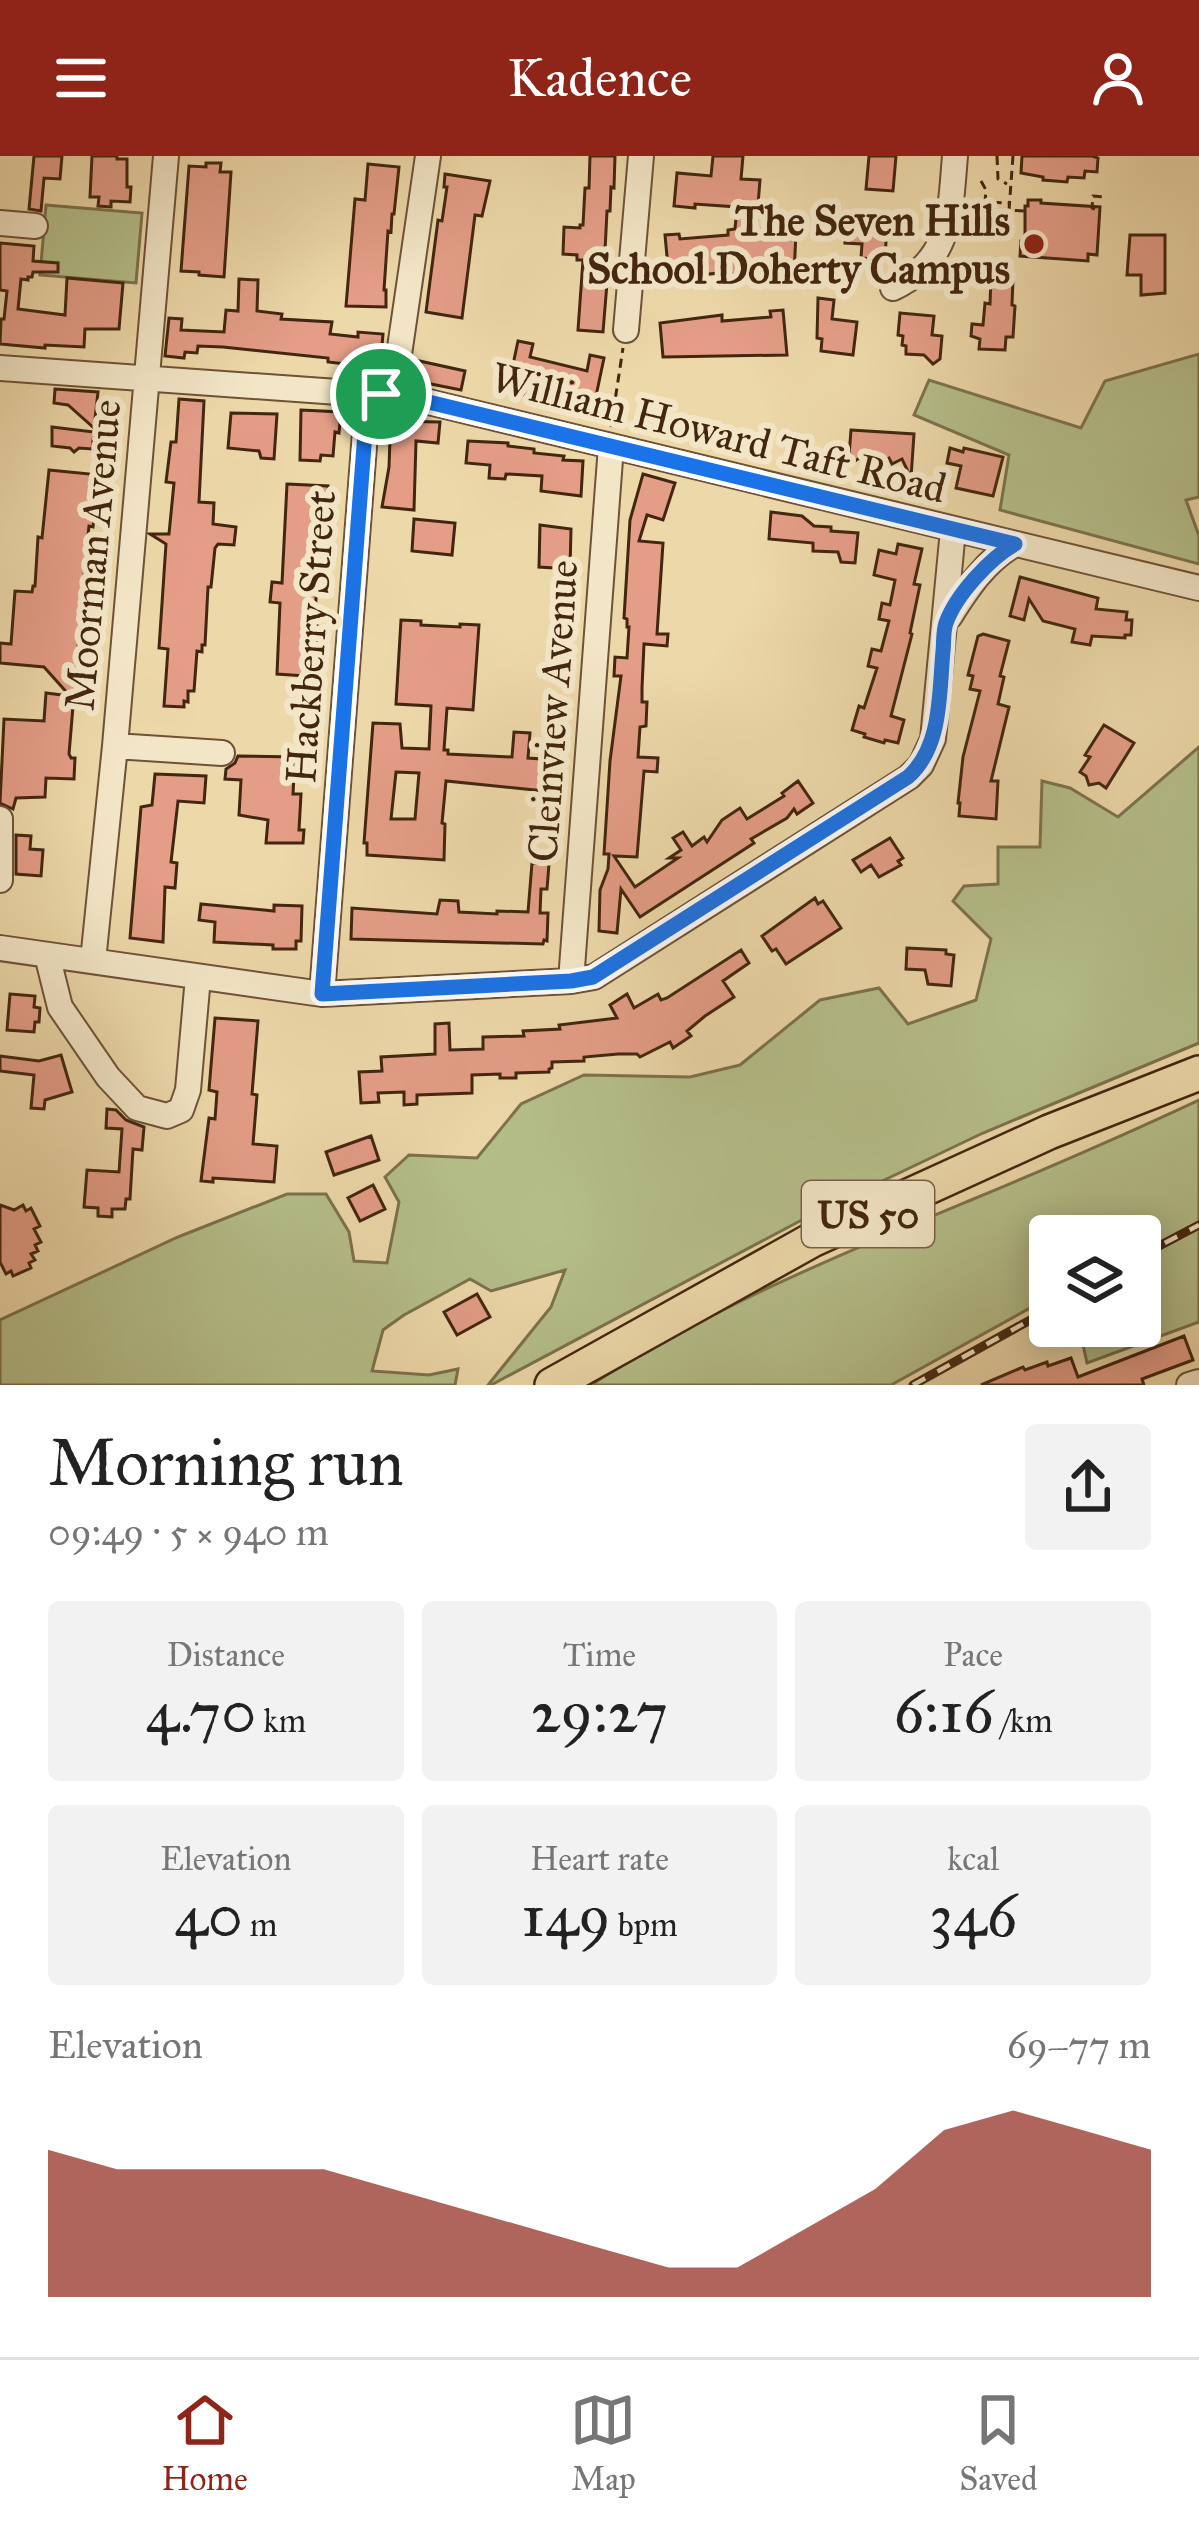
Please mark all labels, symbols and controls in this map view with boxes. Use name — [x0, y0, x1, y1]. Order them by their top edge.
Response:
icon: menu — [48, 45, 114, 111]
text: Kadence — [507, 45, 692, 111]
icon: person — [1085, 45, 1151, 111]
place label: The Seven Hills School Doherty Campus — [587, 195, 1010, 295]
marker: The Seven Hills School Doherty Campus — [1021, 231, 1047, 257]
pin — [330, 343, 432, 445]
street label: William Howard Taft Road — [486, 351, 952, 515]
icon: arrive — [348, 361, 414, 427]
street label: Moorman Avenue — [53, 397, 133, 713]
street label: Hackberry Street — [275, 489, 347, 785]
street label: Cleinview Avenue — [516, 558, 589, 864]
road number: US 50 — [802, 1181, 934, 1247]
map controls — [1029, 1215, 1161, 1347]
button: layers — [1029, 1215, 1161, 1347]
text: Morning run — [48, 1422, 404, 1503]
button: share — [1025, 1424, 1151, 1550]
text: 09:49 · 5 × 940 m — [48, 1508, 329, 1556]
text: Distance — [167, 1635, 285, 1675]
text: Time — [563, 1635, 636, 1675]
text: Pace — [943, 1635, 1003, 1675]
text: 4.70 — [145, 1675, 256, 1748]
text: 29:27 — [531, 1675, 668, 1748]
text: 6:16 — [894, 1675, 994, 1748]
text: km — [256, 1701, 306, 1741]
text: /km — [994, 1701, 1053, 1741]
text: Elevation — [160, 1839, 291, 1879]
text: Heart rate — [530, 1839, 669, 1879]
text: kcal — [947, 1839, 999, 1879]
text: 40 — [174, 1879, 243, 1952]
text: 149 — [521, 1879, 611, 1952]
text: 346 — [929, 1879, 1017, 1952]
text: m — [243, 1905, 277, 1945]
text: bpm — [611, 1905, 678, 1945]
text: Elevation — [48, 2021, 203, 2069]
text: 69–77 m — [1007, 2021, 1151, 2069]
tab: Home — [161, 2387, 248, 2499]
tab: Map — [570, 2387, 636, 2499]
tab: Saved — [959, 2387, 1038, 2499]

